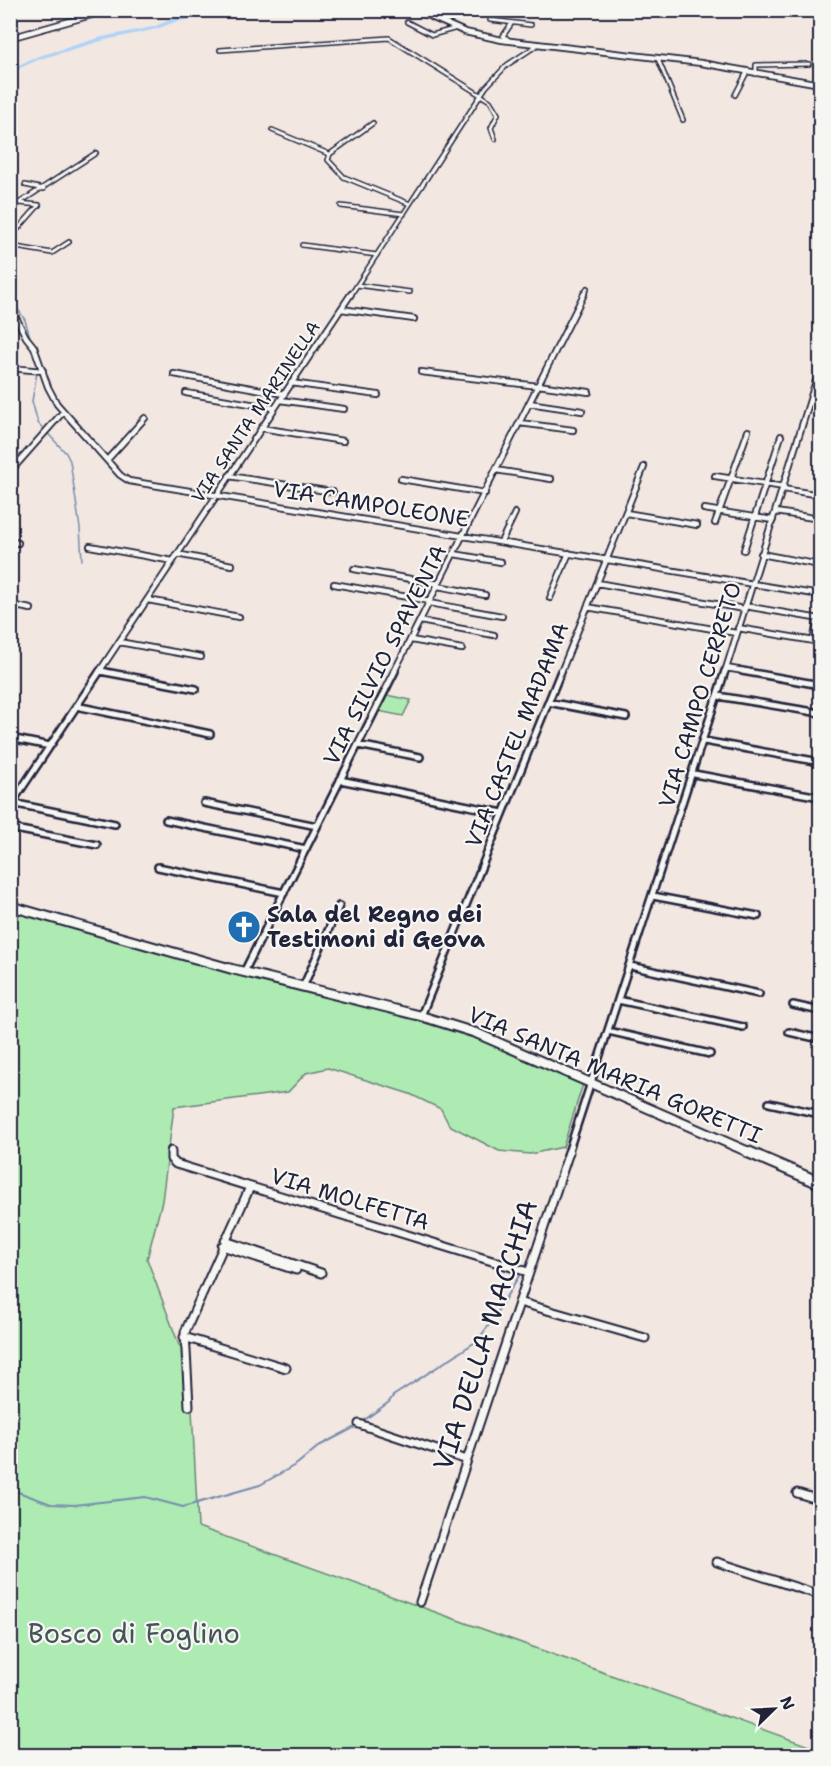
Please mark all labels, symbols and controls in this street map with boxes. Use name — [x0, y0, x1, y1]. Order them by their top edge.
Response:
street label: VIA SANTA MARINELLA — [186, 316, 326, 508]
street label: VIA CAMPOLEONE — [271, 474, 471, 534]
street label: VIA SILVIO SPAVENTA — [317, 540, 453, 770]
street label: VIA CAMPO CERRETO — [652, 579, 748, 811]
street label: VIA CASTEL MADAMA — [459, 618, 575, 852]
place label: Sala del Regno dei Testimoni di Geova — [267, 900, 485, 954]
church icon: Sala del Regno dei Testimoni di Geova — [226, 909, 262, 945]
street label: VIA SANTA MARIA GORETTI — [464, 1000, 766, 1150]
street label: VIA MOLFETTA — [267, 1161, 433, 1237]
street label: VIA DELLA MACCHIA — [424, 1195, 546, 1475]
park label: Bosco di Foglino — [28, 1615, 240, 1652]
north arrow — [744, 1679, 804, 1739]
text: N — [775, 1693, 799, 1713]

